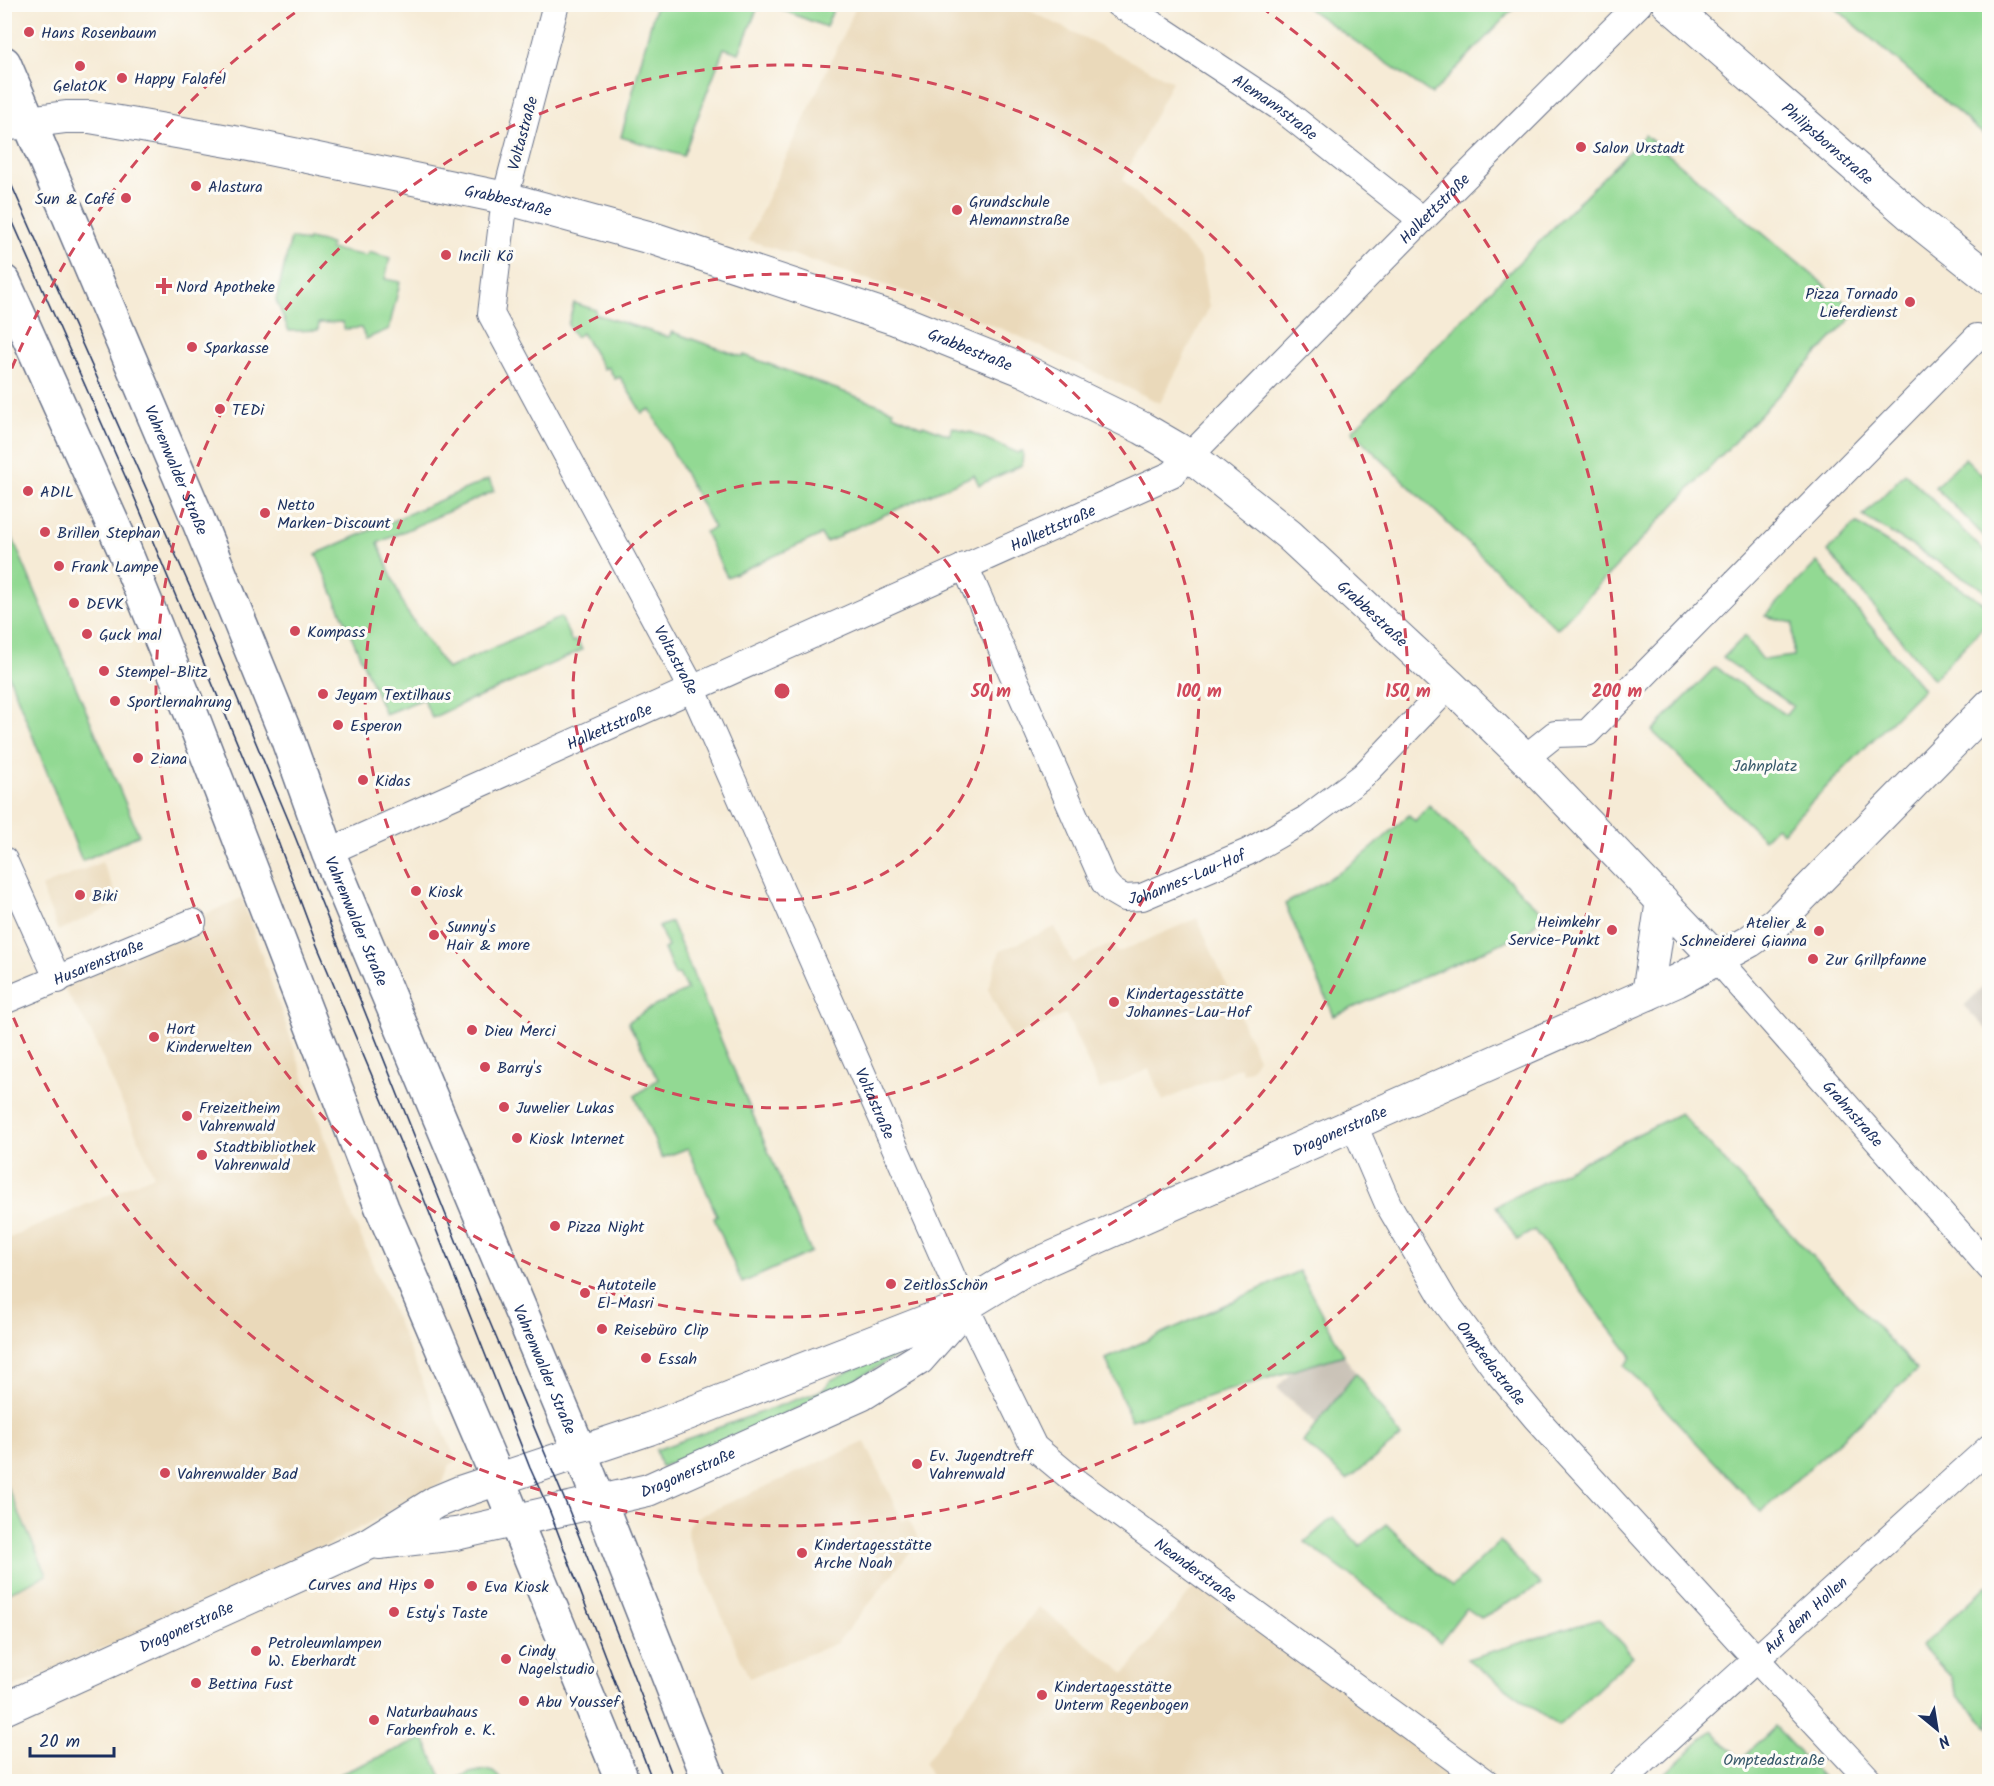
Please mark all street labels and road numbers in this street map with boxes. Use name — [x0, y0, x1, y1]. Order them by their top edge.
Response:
street label: Alemannstraße — [1227, 68, 1323, 147]
street label: Voltastraße — [502, 94, 545, 173]
street label: Philipsbornstraße — [1775, 97, 1879, 192]
street label: Halkettstraße — [1394, 168, 1476, 251]
street label: Grabbestraße — [462, 179, 554, 224]
street label: Grabbestraße — [924, 322, 1016, 379]
street label: Vahrenwalder Straße — [137, 402, 214, 539]
street label: Halkettstraße — [1006, 499, 1100, 559]
street label: Grabbestraße — [1331, 575, 1413, 654]
street label: Voltastraße — [647, 621, 705, 699]
street label: Halkettstraße — [563, 697, 657, 758]
street label: Johannes-Lau-Hof — [1128, 843, 1252, 912]
street label: Vahrenwalder Straße — [317, 853, 394, 990]
street label: Husarenstraße — [49, 933, 148, 993]
street label: Voltastraße — [847, 1064, 901, 1144]
street label: Grahnstraße — [1816, 1075, 1889, 1153]
street label: Dragonerstraße — [1289, 1100, 1392, 1164]
street label: Vahrenwalder Straße — [505, 1301, 582, 1439]
street label: Omptedastraße — [1450, 1316, 1531, 1412]
street label: Dragonerstraße — [638, 1442, 740, 1505]
street label: Neanderstraße — [1149, 1532, 1242, 1610]
street label: Auf dem Hollen — [1759, 1571, 1854, 1661]
street label: Dragonerstraße — [135, 1595, 238, 1660]

